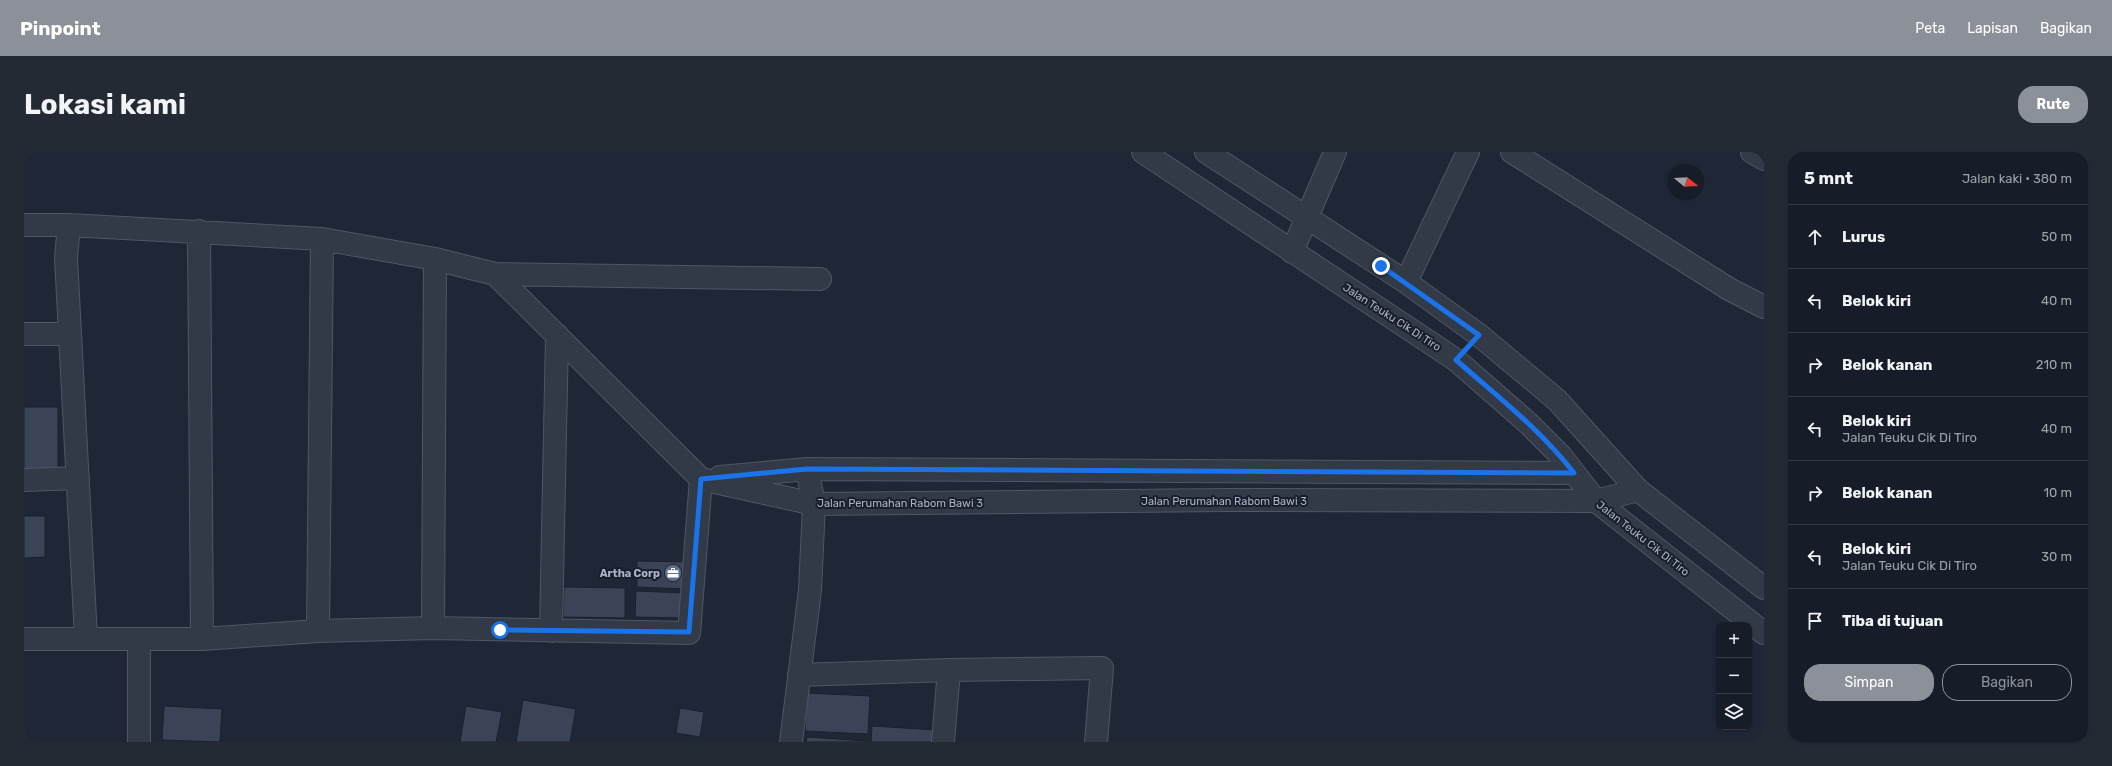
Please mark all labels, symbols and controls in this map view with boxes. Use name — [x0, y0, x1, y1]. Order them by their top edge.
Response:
text: Pinpoint — [20, 17, 101, 40]
text: Peta — [1915, 20, 1945, 37]
text: Lapisan — [1967, 20, 2018, 37]
text: Bagikan — [2040, 20, 2092, 37]
button: Rute — [2018, 86, 2088, 123]
text: Lokasi kami — [24, 88, 186, 121]
north arrow — [1668, 164, 1704, 200]
text: 5 mnt — [1804, 168, 1853, 188]
text: Jalan kaki · 380 m — [1962, 171, 2072, 186]
icon: ahead — [1804, 226, 1826, 248]
text: Lurus — [1842, 228, 1885, 246]
text: 50 m — [2041, 229, 2072, 244]
route end — [1372, 257, 1390, 275]
street label: Jalan Teuku Cik Di Tiro — [1340, 281, 1443, 354]
icon: left — [1804, 290, 1826, 312]
text: Belok kiri — [1842, 292, 1911, 310]
text: 40 m — [2041, 293, 2072, 308]
icon: right — [1804, 354, 1826, 376]
text: Belok kanan — [1842, 356, 1932, 374]
text: 210 m — [2036, 357, 2072, 372]
text: Belok kiri — [1842, 412, 1911, 430]
icon: left — [1804, 418, 1826, 440]
text: 40 m — [2041, 421, 2072, 436]
text: Jalan Teuku Cik Di Tiro — [1842, 430, 1977, 445]
icon: right — [1804, 482, 1826, 504]
text: Belok kanan — [1842, 484, 1932, 502]
text: 10 m — [2043, 485, 2072, 500]
street label: Jalan Perumahan Rabom Bawi 3 — [1141, 495, 1307, 508]
street label: Jalan Perumahan Rabom Bawi 3 — [817, 497, 983, 510]
street label: Jalan Teuku Cik Di Tiro — [1594, 498, 1692, 579]
text: Belok kiri — [1842, 540, 1911, 558]
icon: left — [1804, 546, 1826, 568]
text: 30 m — [2041, 549, 2072, 564]
text: Jalan Teuku Cik Di Tiro — [1842, 558, 1977, 573]
office icon: Artha Corp — [663, 563, 683, 583]
place label: Artha Corp — [600, 567, 660, 580]
icon: arrive — [1804, 610, 1826, 632]
text: Tiba di tujuan — [1842, 612, 1943, 630]
route start — [491, 621, 509, 639]
map controls — [1716, 622, 1752, 730]
button: + — [1716, 622, 1752, 658]
button: − — [1716, 658, 1752, 694]
button: Simpan — [1804, 664, 1934, 701]
button: Bagikan — [1942, 664, 2072, 701]
button: layers — [1716, 694, 1752, 730]

